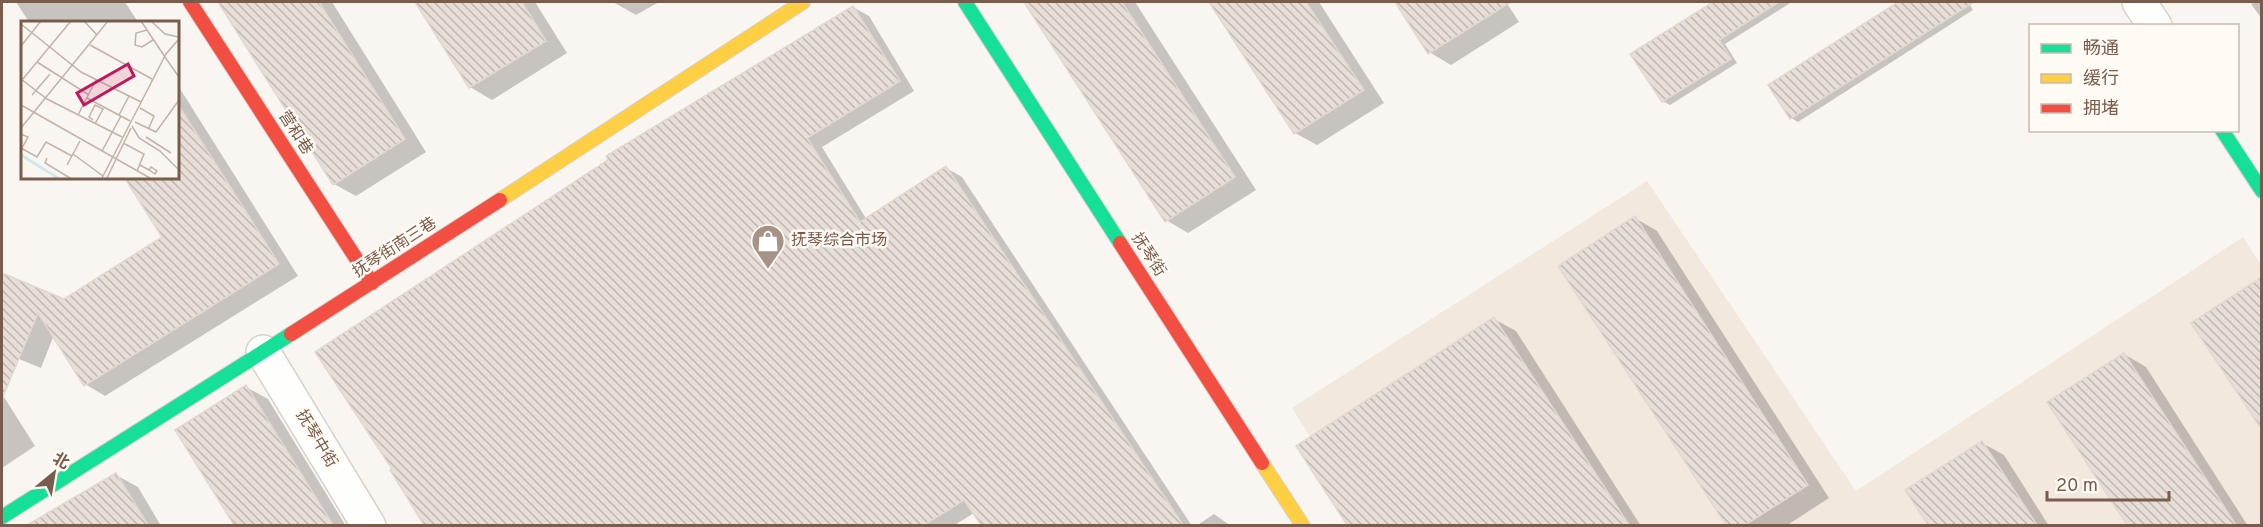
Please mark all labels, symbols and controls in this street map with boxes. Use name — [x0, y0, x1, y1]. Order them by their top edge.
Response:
inset map — [21, 21, 178, 178]
legend — [2029, 24, 2239, 132]
text: 畅通 — [2083, 38, 2119, 61]
text: 缓行 — [2083, 68, 2119, 91]
text: 拥堵 — [2083, 98, 2119, 121]
street label: 营和巷 — [274, 107, 316, 159]
street label: 抚琴街南三巷 — [349, 213, 441, 283]
shop icon: 抚琴综合市场 — [750, 223, 786, 270]
street label: 抚琴街 — [1127, 229, 1169, 281]
place label: 抚琴综合市场 — [791, 231, 887, 251]
street label: 抚琴中街 — [291, 406, 341, 472]
north arrow — [24, 443, 84, 503]
text: 北 — [49, 449, 72, 474]
scale bar — [2047, 464, 2168, 502]
text: 20 m — [2056, 475, 2098, 498]

